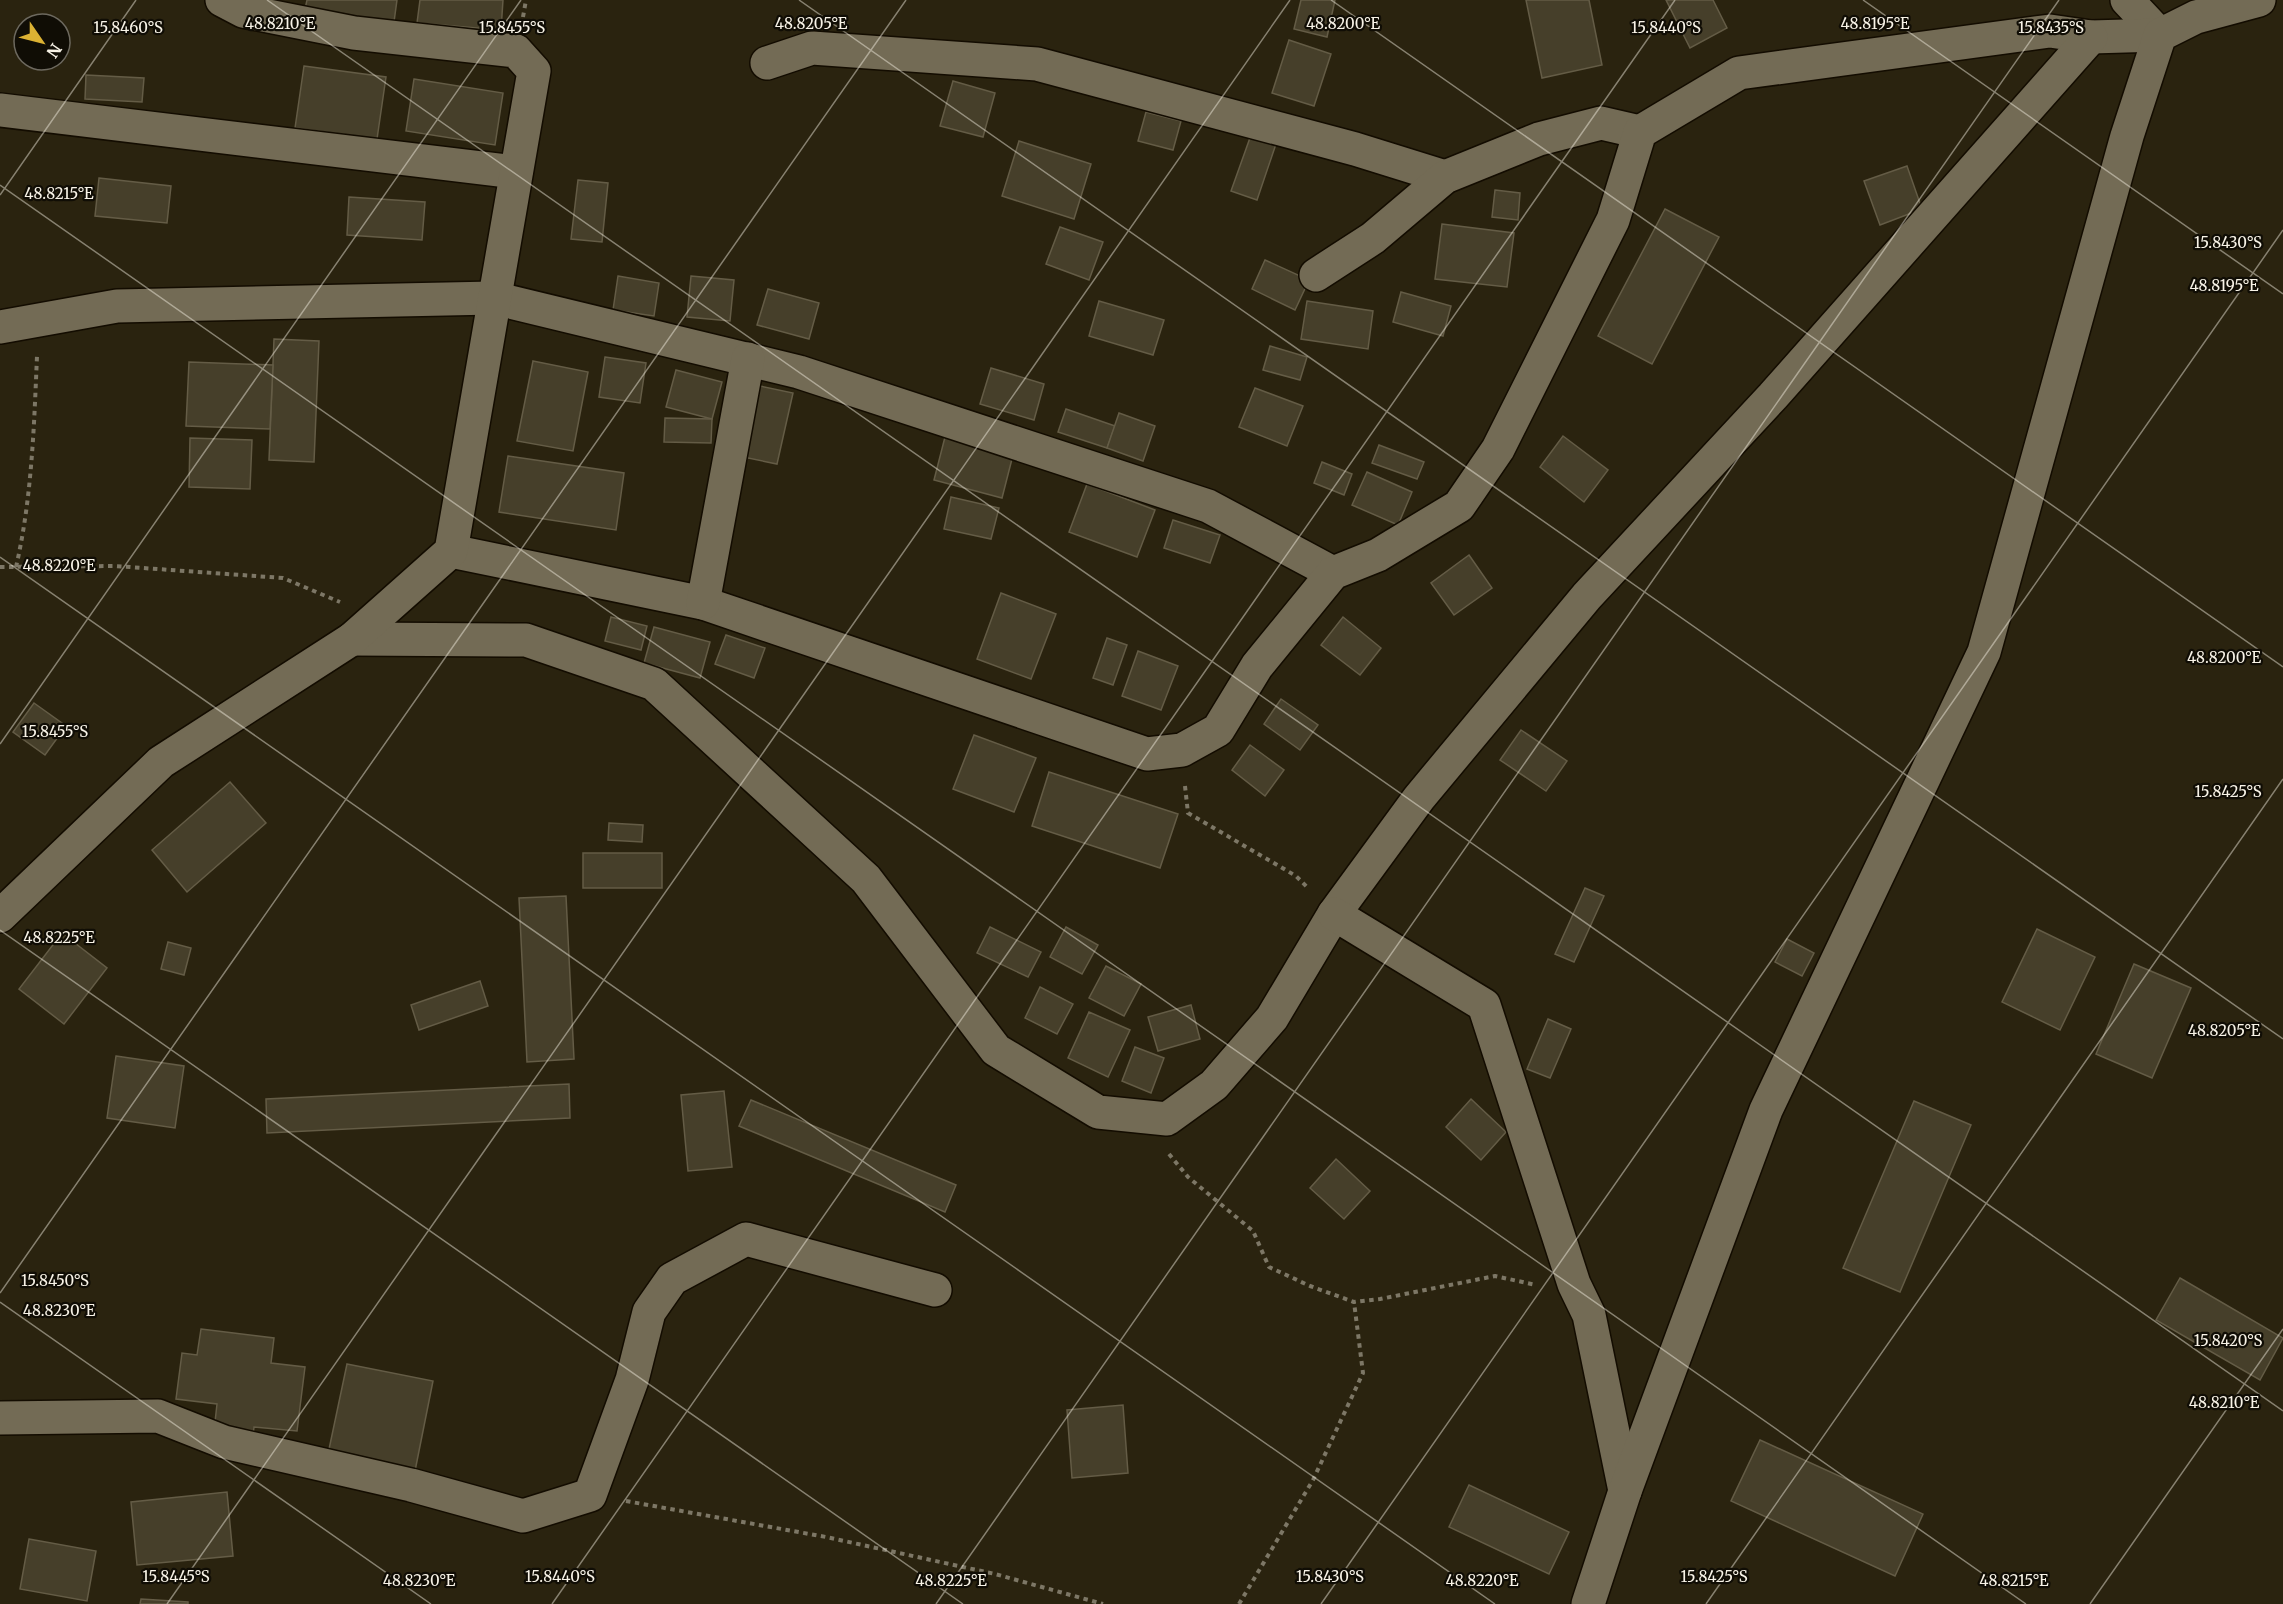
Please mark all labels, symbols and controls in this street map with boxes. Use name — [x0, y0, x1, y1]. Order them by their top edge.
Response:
north arrow — [12, 12, 72, 72]
text: 48.8210°E — [245, 14, 316, 33]
text: 48.8205°E — [775, 14, 848, 33]
text: 48.8200°E — [1306, 14, 1381, 33]
text: 48.8195°E — [1840, 14, 1910, 33]
text: 15.8460°S — [93, 18, 163, 37]
text: 15.8455°S — [479, 18, 545, 37]
text: 15.8440°S — [1631, 18, 1701, 37]
text: 15.8435°S — [2018, 18, 2084, 37]
text: N — [42, 40, 66, 62]
text: 48.8215°E — [24, 184, 94, 203]
text: 15.8430°S — [2194, 233, 2262, 252]
text: 48.8195°E — [2189, 276, 2259, 295]
text: 48.8220°E — [22, 556, 96, 575]
text: 48.8200°E — [2187, 648, 2262, 667]
text: 15.8455°S — [22, 722, 88, 741]
text: 15.8425°S — [2194, 782, 2262, 801]
text: 48.8225°E — [23, 928, 95, 947]
text: 48.8205°E — [2188, 1021, 2261, 1040]
text: 15.8450°S — [21, 1271, 89, 1290]
text: 48.8230°E — [23, 1301, 96, 1320]
text: 15.8420°S — [2194, 1331, 2262, 1350]
text: 48.8210°E — [2189, 1393, 2260, 1412]
text: 15.8445°S — [142, 1567, 210, 1586]
text: 15.8440°S — [525, 1567, 595, 1586]
text: 15.8430°S — [1296, 1567, 1364, 1586]
text: 15.8425°S — [1680, 1567, 1748, 1586]
text: 48.8230°E — [383, 1571, 456, 1590]
text: 48.8225°E — [915, 1571, 987, 1590]
text: 48.8220°E — [1445, 1571, 1519, 1590]
text: 48.8215°E — [1979, 1571, 2049, 1590]

